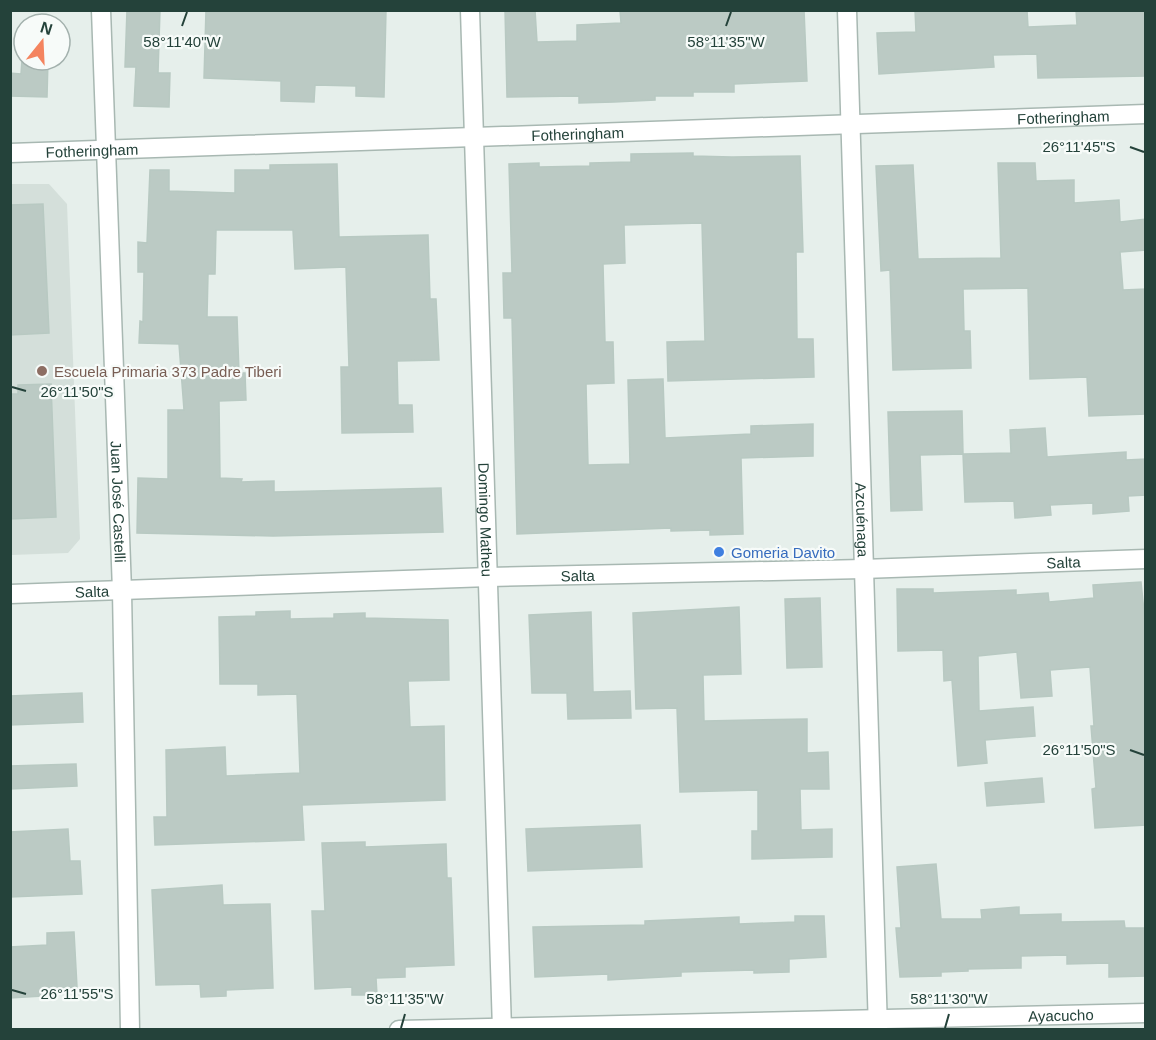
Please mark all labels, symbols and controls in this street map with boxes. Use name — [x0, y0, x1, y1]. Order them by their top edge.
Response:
north arrow — [12, 12, 72, 72]
text: N — [38, 18, 55, 38]
text: 58°11'40"W — [143, 33, 221, 50]
text: 58°11'35"W — [687, 33, 765, 50]
street label: Fotheringham — [1017, 107, 1110, 127]
street label: Fotheringham — [531, 123, 624, 144]
text: 26°11'45"S — [1042, 138, 1116, 155]
street label: Fotheringham — [45, 140, 139, 160]
place label: Escuela Primaria 373 Padre Tiberi — [54, 363, 282, 380]
marker: Escuela Primaria 373 Padre Tiberi — [35, 364, 49, 378]
text: 26°11'50"S — [40, 383, 114, 400]
street label: Juan José Castelli — [108, 441, 129, 563]
street label: Domingo Matheu — [476, 462, 496, 577]
street label: Azcuénaga — [853, 482, 872, 558]
place label: Gomeria Davito — [731, 544, 835, 561]
marker: Gomeria Davito — [712, 545, 726, 559]
street label: Salta — [1046, 553, 1082, 571]
street label: Salta — [560, 566, 596, 584]
street label: Salta — [75, 582, 110, 600]
text: 26°11'50"S — [1042, 741, 1116, 758]
text: 26°11'55"S — [40, 985, 114, 1002]
text: 58°11'35"W — [366, 990, 444, 1007]
text: 58°11'30"W — [910, 990, 988, 1007]
street label: Ayacucho — [1028, 1006, 1094, 1024]

